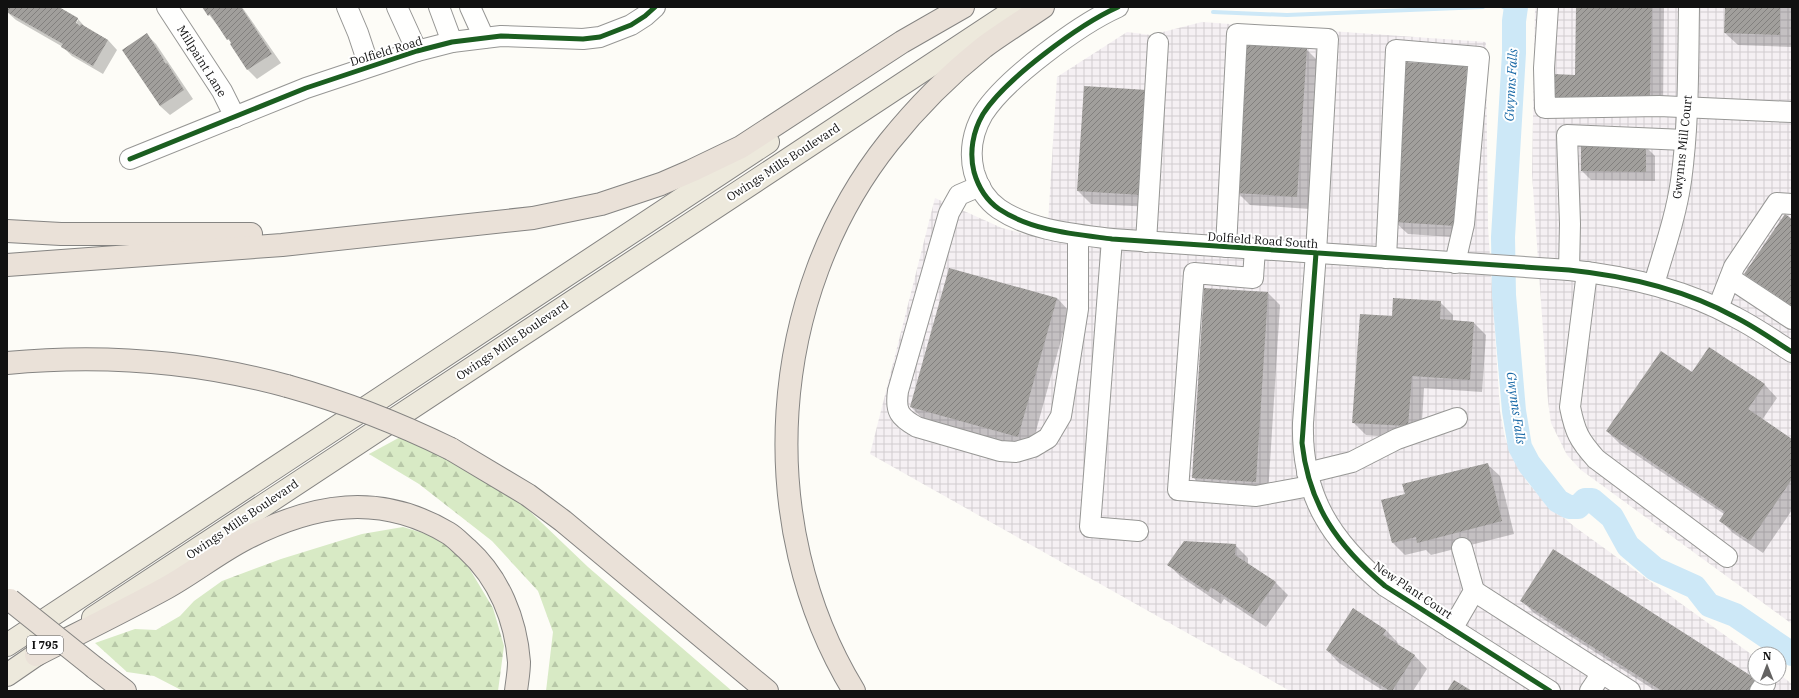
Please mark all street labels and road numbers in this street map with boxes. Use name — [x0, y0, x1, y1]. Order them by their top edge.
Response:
street label: Millpaint Lane — [174, 22, 230, 100]
street label: Dolfield Road — [348, 33, 424, 69]
street label: Gwynns Mill Court — [1669, 94, 1695, 200]
street label: Owings Mills Boulevard — [723, 120, 843, 204]
street label: Dolfield Road South — [1207, 229, 1319, 251]
street label: Owings Mills Boulevard — [453, 297, 571, 383]
street label: Owings Mills Boulevard — [183, 476, 301, 562]
street label: New Plant Court — [1371, 558, 1455, 622]
road number: I 795 — [27, 636, 63, 654]

